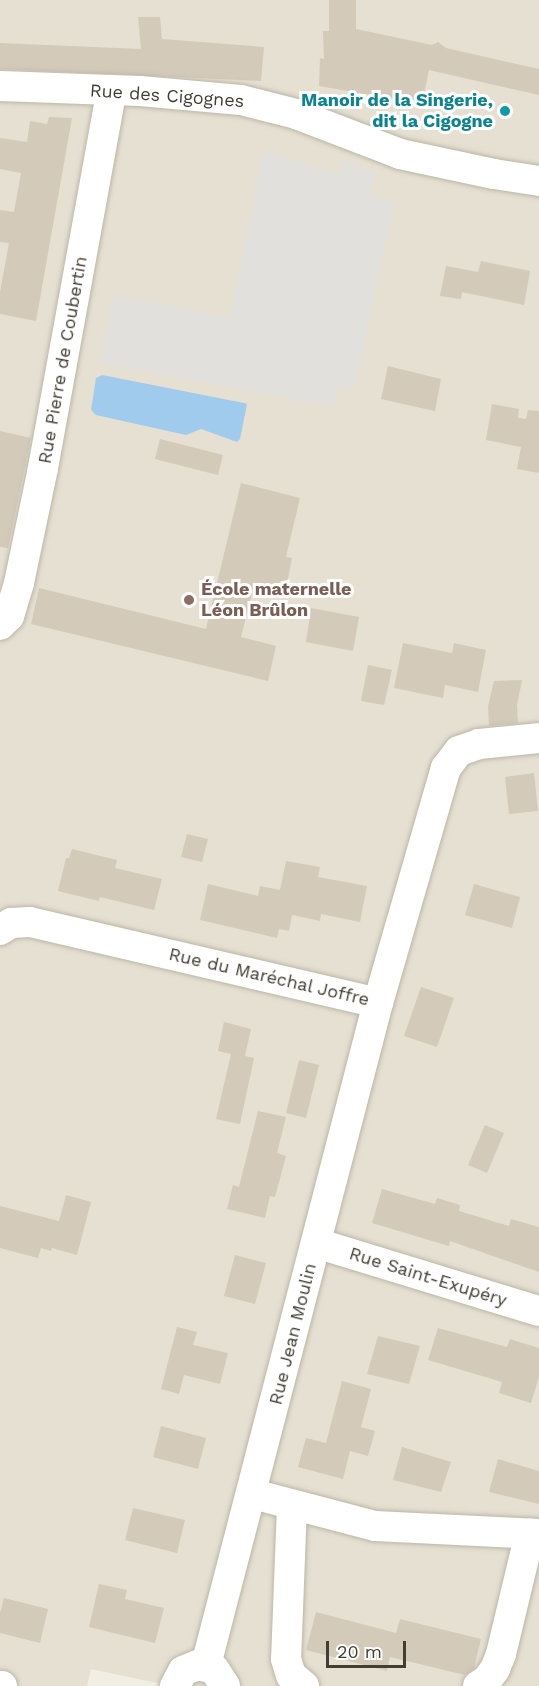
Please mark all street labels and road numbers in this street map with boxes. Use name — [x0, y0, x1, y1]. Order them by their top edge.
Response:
street label: Rue des Cigognes — [89, 80, 245, 112]
street label: Rue Pierre de Coubertin — [34, 254, 92, 466]
street label: Rue du Maréchal Joffre — [166, 943, 372, 1011]
street label: Rue Saint-Exupéry — [347, 1243, 509, 1311]
street label: Rue Jean Moulin — [265, 1261, 321, 1407]

